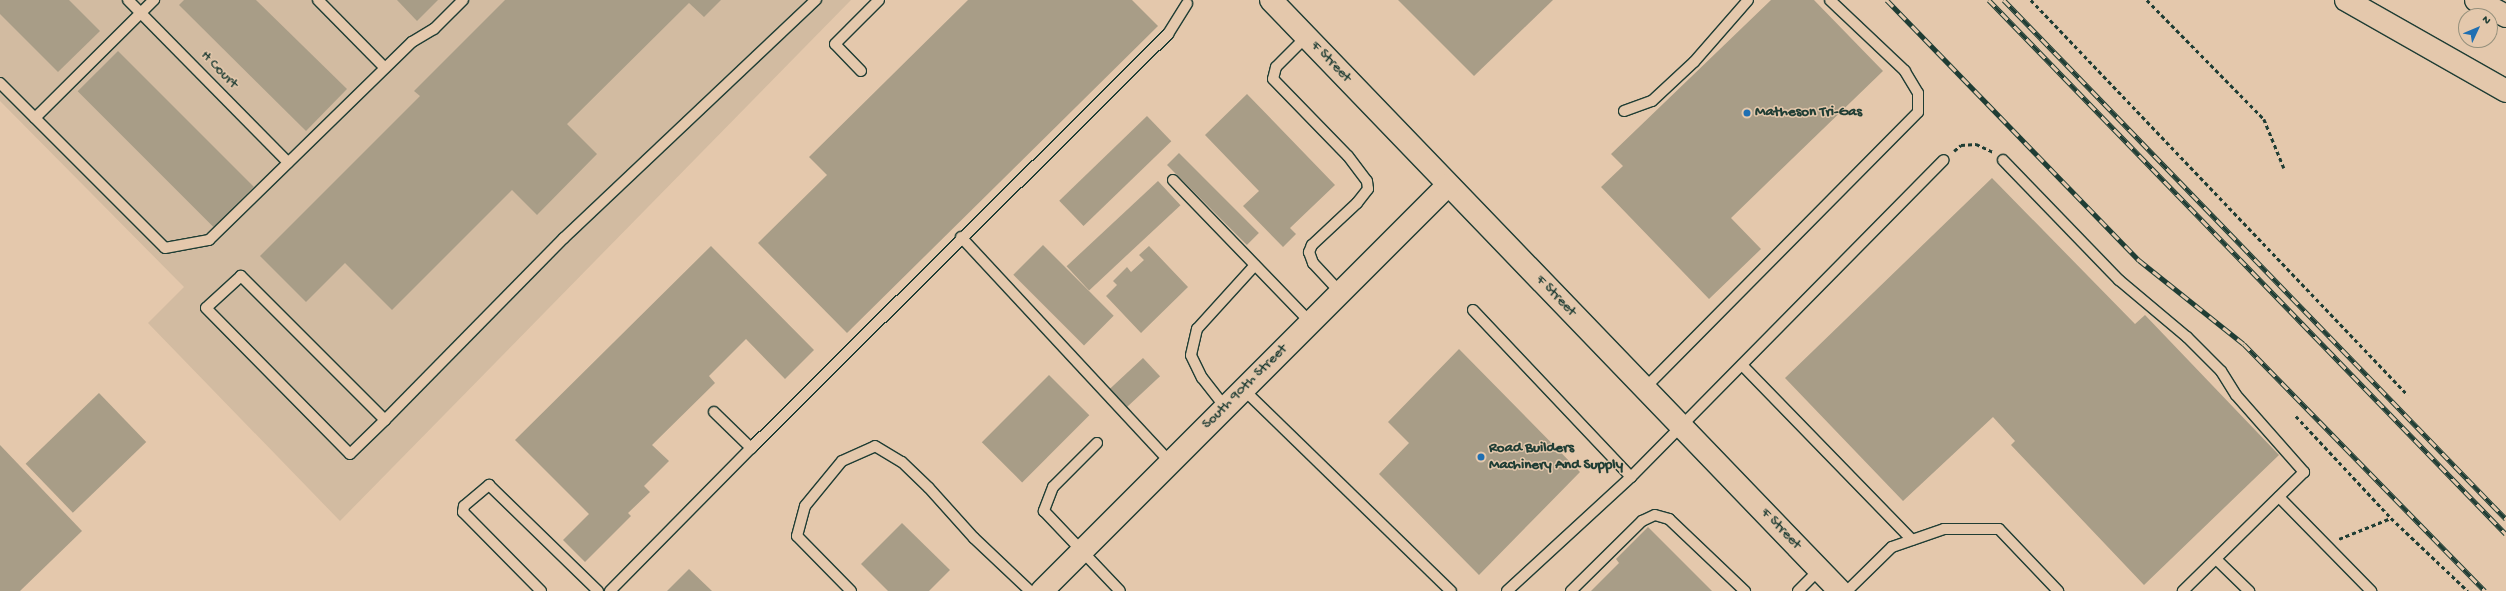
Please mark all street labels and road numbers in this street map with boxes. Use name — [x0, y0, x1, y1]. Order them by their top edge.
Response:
street label: F Street — [1307, 37, 1355, 87]
street label: H Court — [196, 47, 242, 93]
street label: F Street — [1532, 271, 1580, 321]
street label: South 90th Street — [1199, 341, 1291, 433]
street label: F Street — [1757, 504, 1805, 554]

